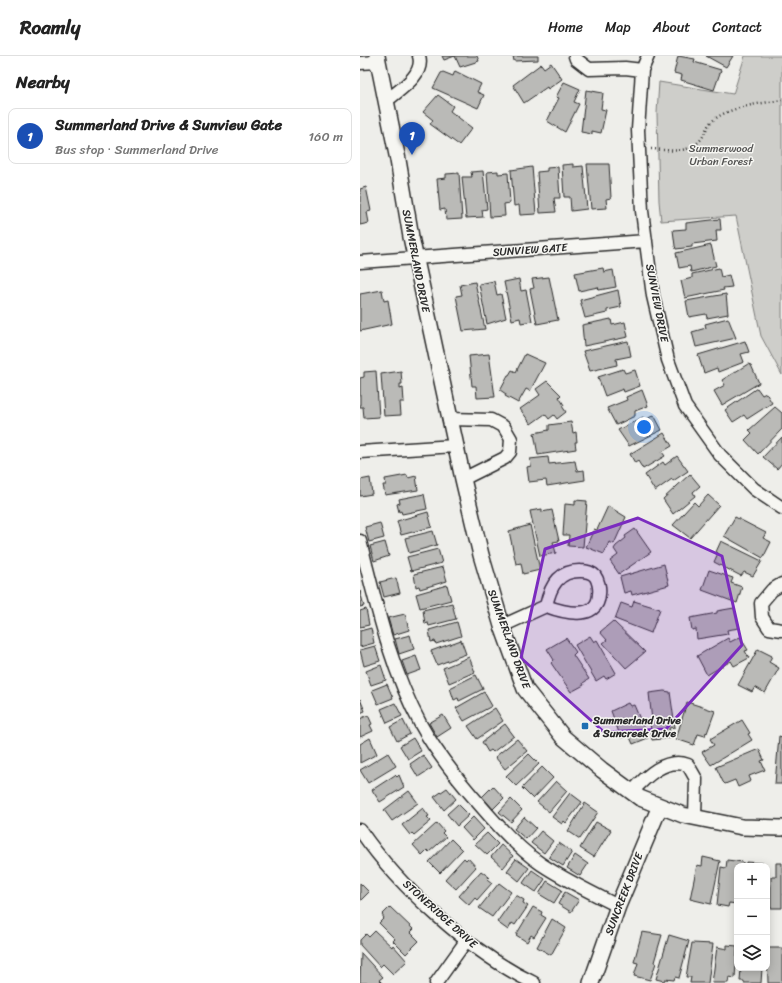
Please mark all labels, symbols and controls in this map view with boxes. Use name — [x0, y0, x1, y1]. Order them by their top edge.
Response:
text: Roamly — [20, 11, 80, 44]
text: Home — [548, 15, 583, 40]
text: Map — [605, 15, 631, 40]
text: About — [653, 15, 690, 40]
text: Contact — [712, 15, 762, 40]
text: Nearby — [16, 67, 70, 97]
text: Summerland Drive & Sunview Gate — [55, 112, 282, 138]
pin: 1 — [399, 122, 425, 155]
text: 1 — [27, 125, 33, 148]
text: 160 m — [308, 125, 343, 148]
text: Bus stop · Summerland Drive — [55, 138, 218, 161]
park label: Summerwood Urban Forest — [689, 139, 754, 171]
street label: SUMMERLAND DRIVE — [397, 208, 435, 315]
street label: SUNVIEW GATE — [492, 238, 569, 262]
street label: SUNVIEW DRIVE — [640, 262, 674, 345]
your location — [634, 417, 654, 437]
street label: SUMMERLAND DRIVE — [482, 587, 536, 692]
place label: Summerland Drive & Suncreek Drive — [592, 711, 681, 743]
marker: Summerland Drive & Suncreek Drive — [580, 721, 590, 731]
street label: SUNCREEK DRIVE — [600, 849, 649, 938]
map controls — [734, 863, 770, 971]
button: + — [734, 863, 770, 899]
street label: STONERIDGE DRIVE — [398, 875, 482, 954]
button: − — [734, 899, 770, 935]
button: layers — [734, 935, 770, 971]

